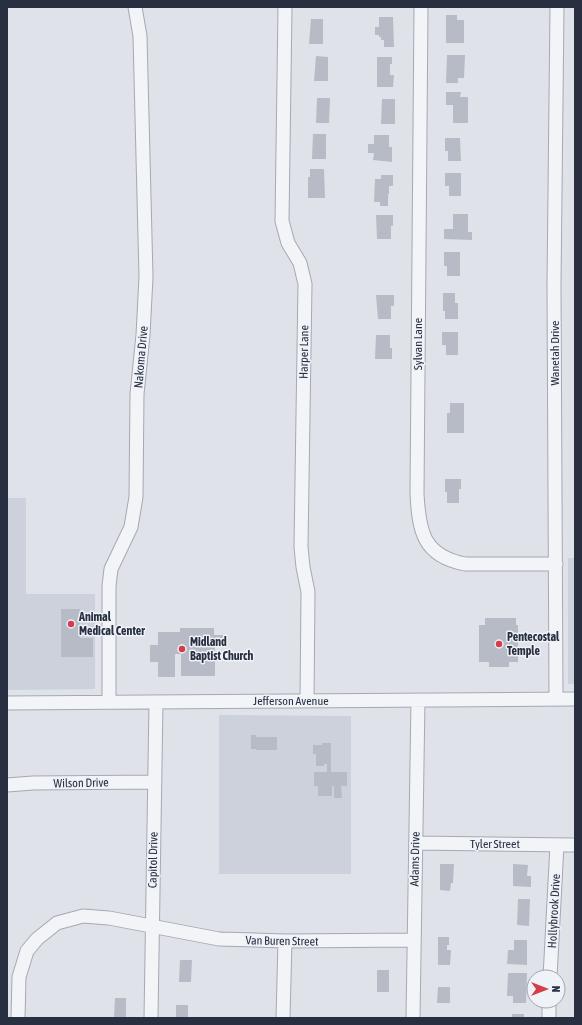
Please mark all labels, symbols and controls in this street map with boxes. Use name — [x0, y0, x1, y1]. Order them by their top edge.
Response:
street label: Sylvan Lane — [411, 318, 425, 370]
street label: Wanetah Drive — [548, 321, 562, 385]
street label: Nakoma Drive — [131, 325, 151, 389]
street label: Harper Lane — [297, 325, 311, 379]
place label: Animal Medical Center — [78, 610, 145, 638]
marker: Animal Medical Center — [66, 619, 76, 629]
place label: Pentecostal Temple — [507, 630, 560, 658]
place label: Midland Baptist Church — [190, 635, 254, 663]
marker: Pentecostal Temple — [494, 639, 504, 649]
marker: Midland Baptist Church — [177, 644, 187, 654]
street label: Jefferson Avenue — [253, 694, 329, 708]
street label: Wilson Drive — [53, 776, 109, 790]
street label: Adams Drive — [408, 831, 422, 887]
street label: Capitol Drive — [146, 832, 160, 888]
street label: Tyler Street — [470, 837, 520, 851]
street label: Hollybrook Drive — [545, 873, 563, 949]
street label: Van Buren Street — [245, 933, 319, 949]
north arrow — [526, 969, 566, 1009]
text: N — [550, 986, 562, 992]

